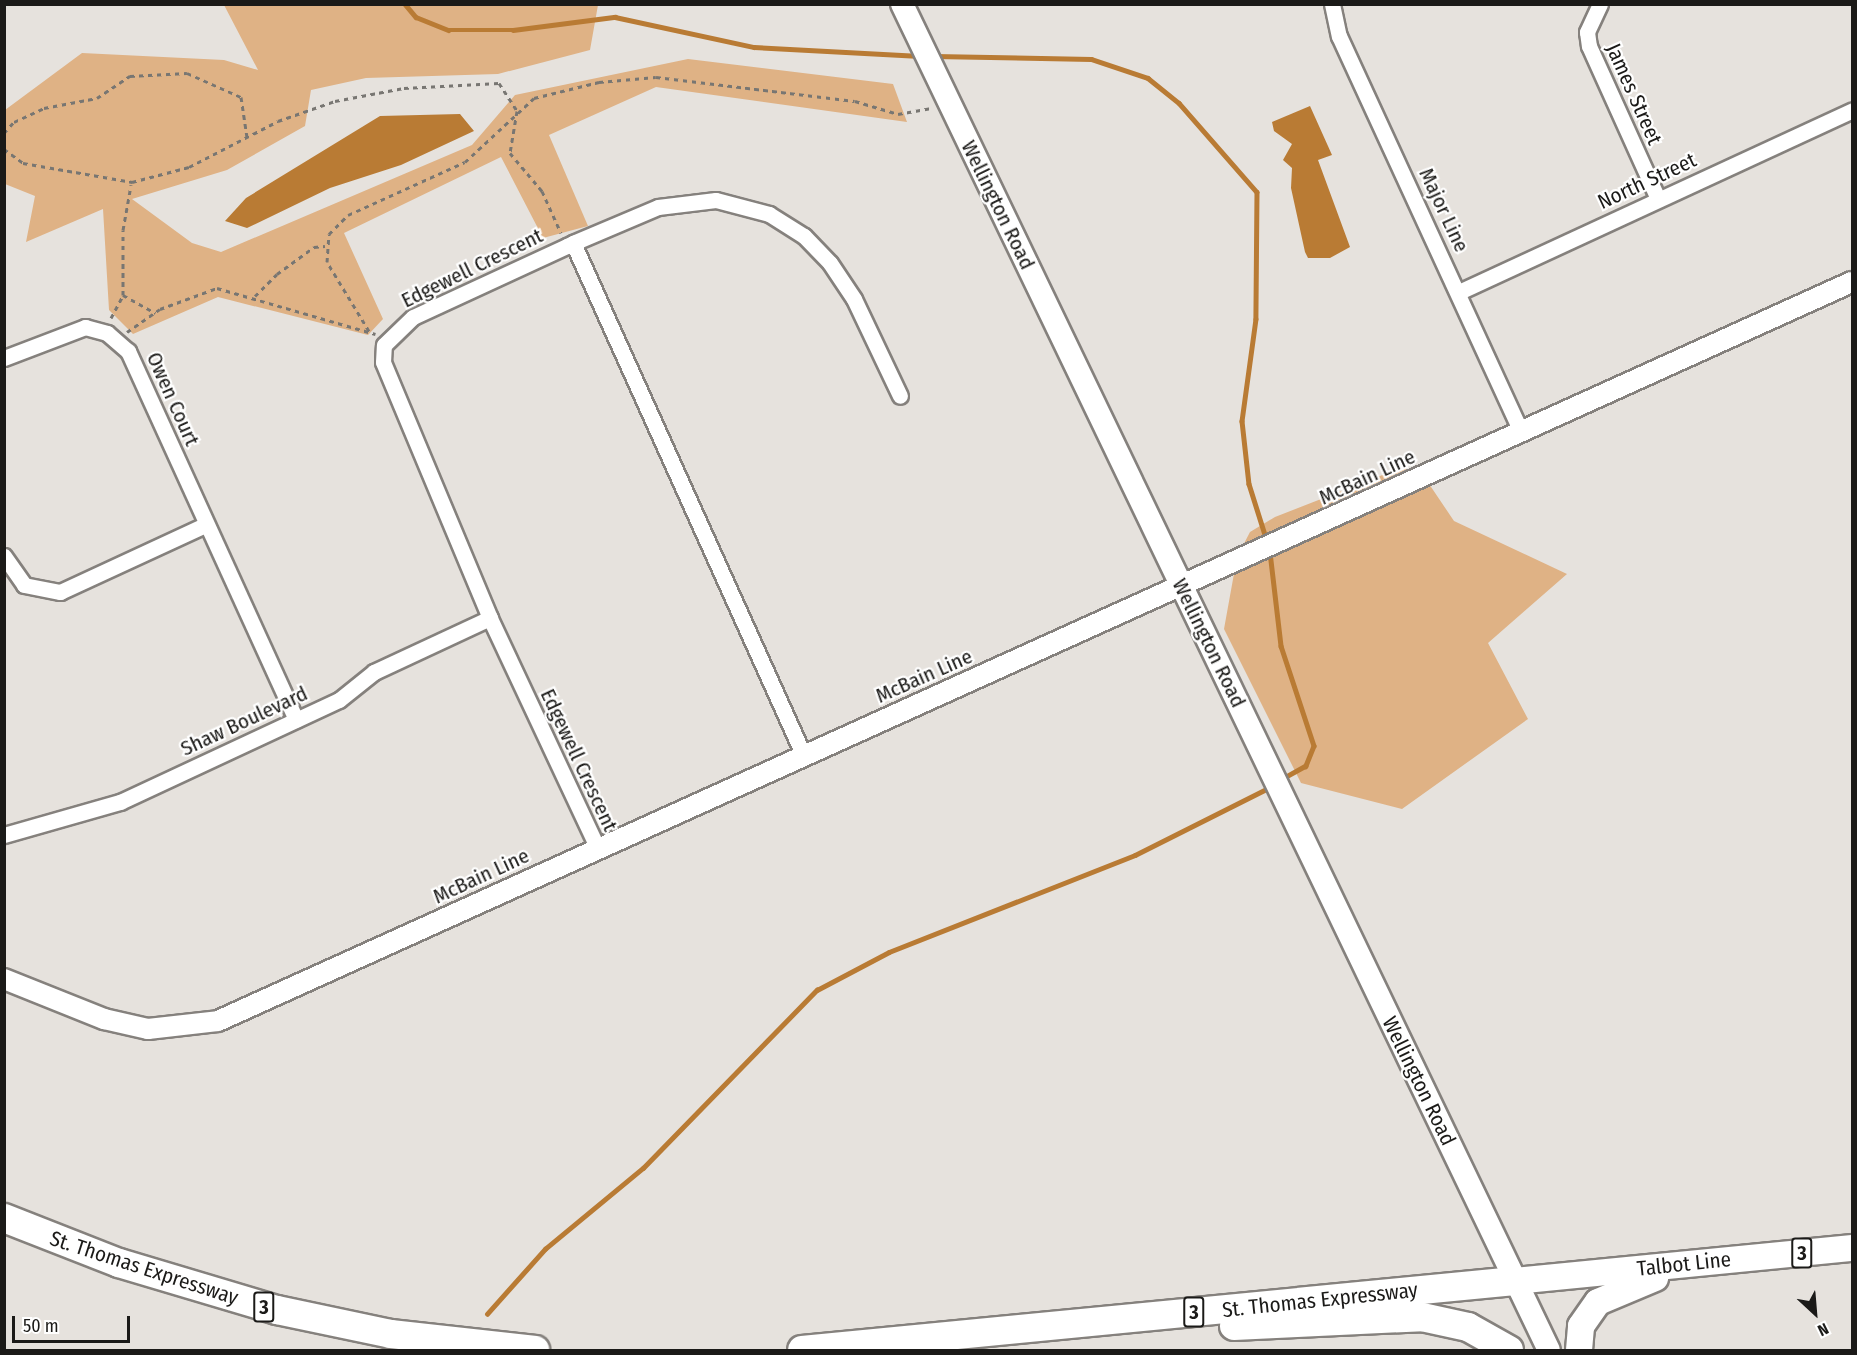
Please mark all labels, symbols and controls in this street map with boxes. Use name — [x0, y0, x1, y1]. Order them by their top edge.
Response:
street label: James Street — [1601, 40, 1667, 148]
street label: Wellington Road — [956, 136, 1040, 274]
street label: North Street — [1594, 147, 1700, 215]
street label: Major Line — [1414, 164, 1474, 256]
street label: Edgewell Crescent — [397, 223, 547, 313]
street label: Owen Court — [141, 348, 205, 450]
street label: McBain Line — [1315, 444, 1419, 510]
street label: Wellington Road — [1167, 574, 1251, 712]
street label: McBain Line — [872, 644, 976, 708]
street label: Shaw Boulevard — [177, 681, 311, 761]
street label: Edgewell Crescent — [535, 685, 623, 835]
street label: McBain Line — [429, 843, 533, 909]
street label: Wellington Road — [1377, 1012, 1461, 1150]
street label: St. Thomas Expressway — [47, 1226, 241, 1310]
road number: 3 — [1790, 1236, 1814, 1270]
street label: Talbot Line — [1636, 1247, 1732, 1281]
street label: St. Thomas Expressway — [1221, 1277, 1419, 1323]
north arrow — [1785, 1283, 1845, 1343]
road number: 3 — [252, 1290, 276, 1324]
road number: 3 — [1182, 1295, 1206, 1329]
scale bar — [15, 1304, 134, 1342]
text: 50 m — [23, 1315, 59, 1337]
text: N — [1815, 1319, 1832, 1340]

